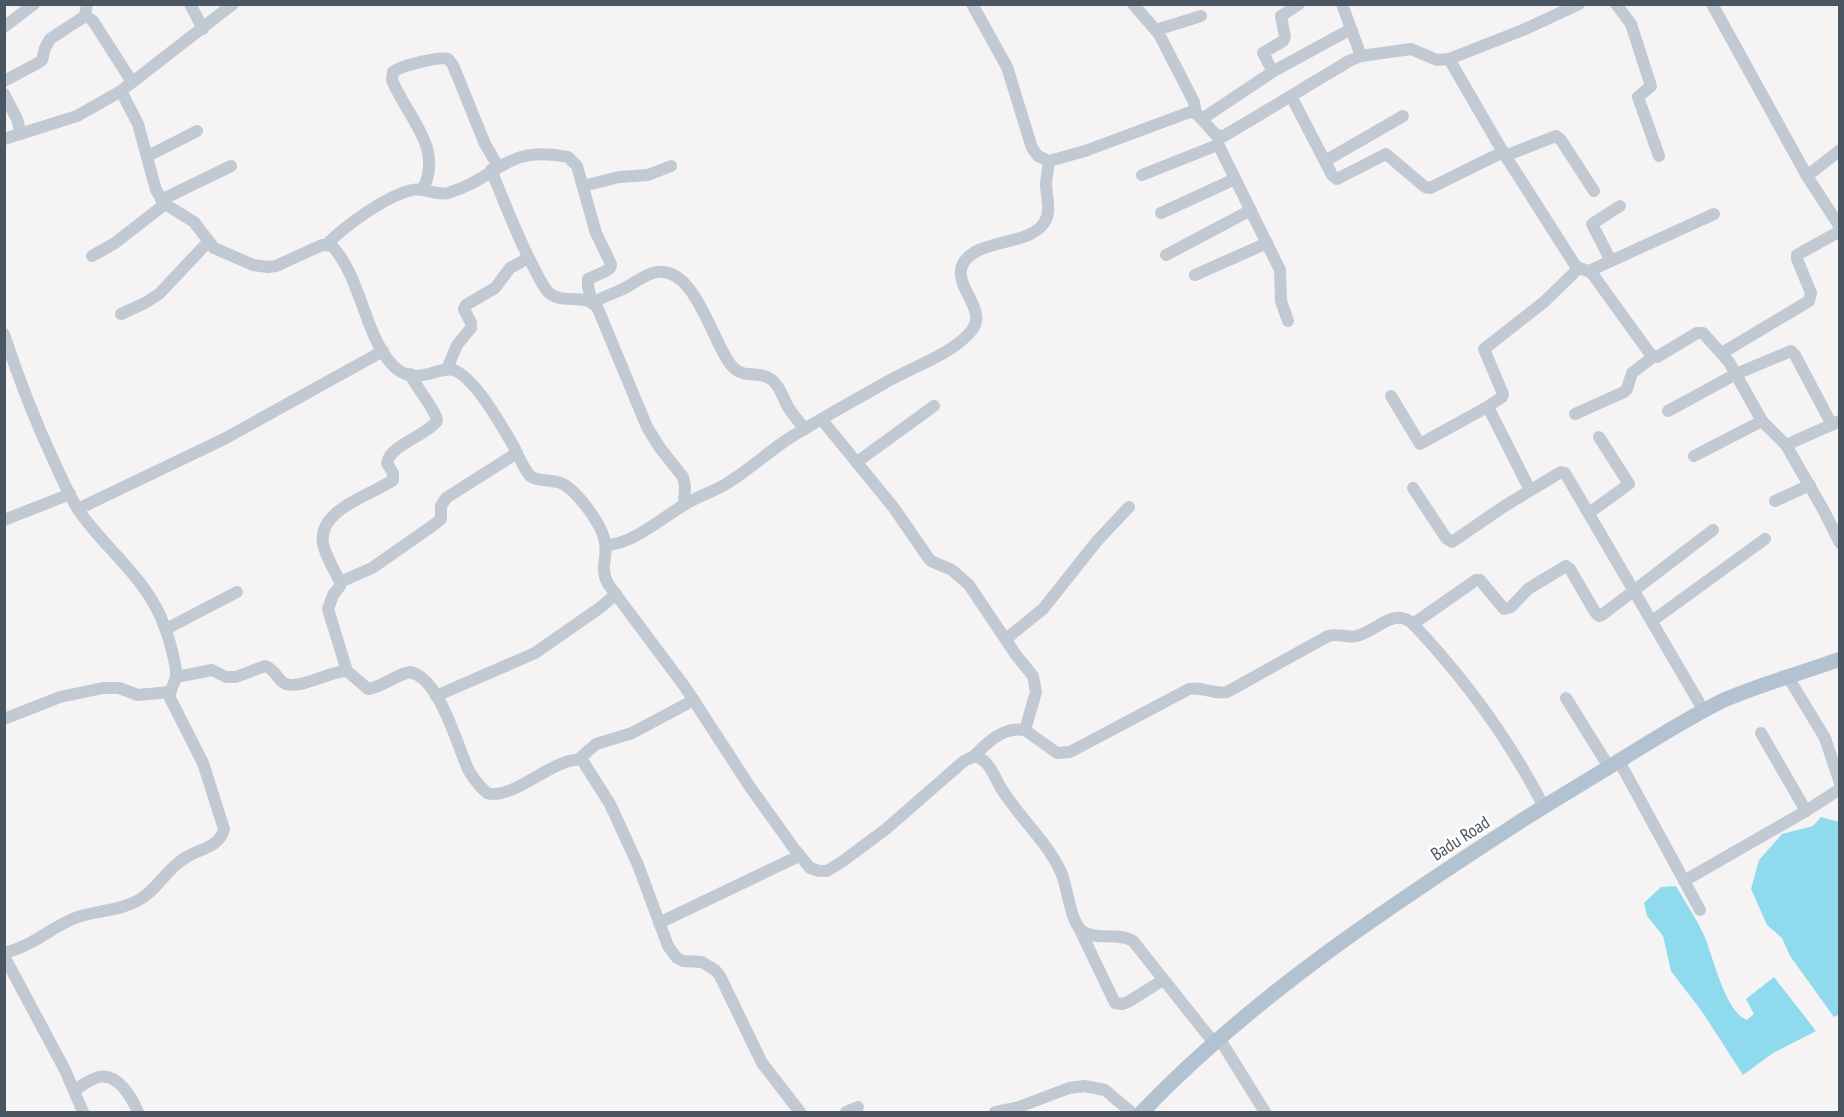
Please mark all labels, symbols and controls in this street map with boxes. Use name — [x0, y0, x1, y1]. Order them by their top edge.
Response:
street label: Badu Road — [1426, 810, 1494, 866]

